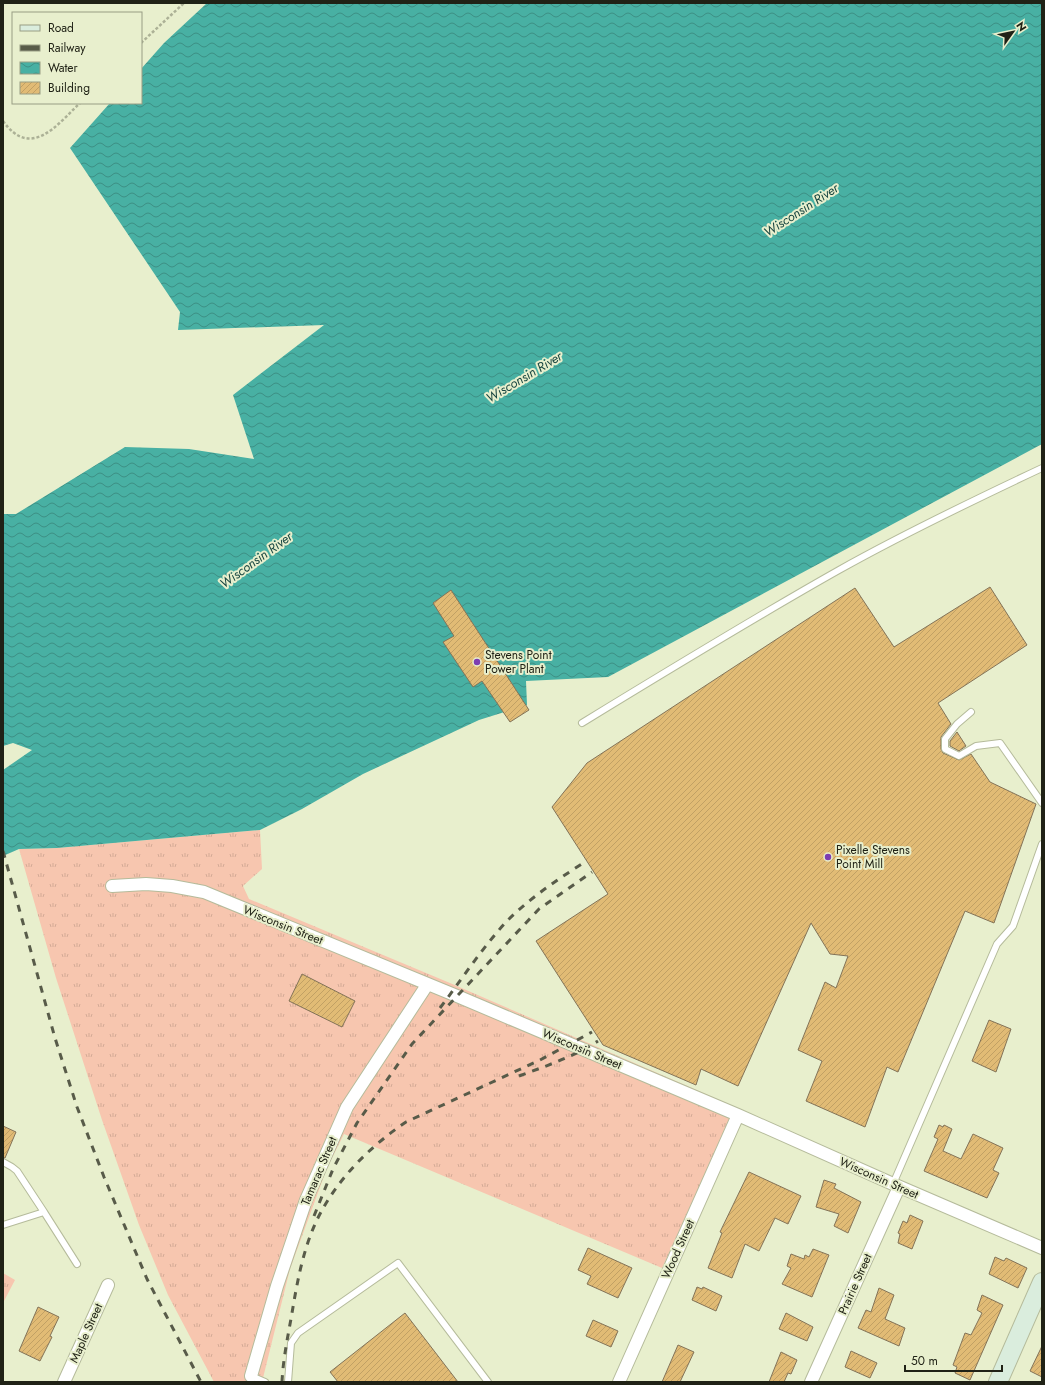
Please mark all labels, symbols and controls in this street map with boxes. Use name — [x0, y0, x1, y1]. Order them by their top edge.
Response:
legend — [12, 12, 142, 104]
north arrow — [993, 12, 1033, 52]
text: Road — [48, 19, 74, 37]
text: N — [1012, 19, 1030, 35]
text: Railway — [48, 39, 86, 57]
text: Water — [48, 59, 79, 77]
text: Building — [48, 79, 90, 97]
water label: Wisconsin River — [760, 178, 843, 241]
water label: Wisconsin River — [482, 346, 566, 407]
water label: Wisconsin River — [216, 527, 297, 593]
place label: Stevens Point Power Plant — [485, 646, 552, 678]
marker: Stevens Point Power Plant — [472, 657, 482, 667]
place label: Pixelle Stevens Point Mill — [836, 841, 910, 873]
marker: Pixelle Stevens Point Mill — [823, 852, 833, 862]
street label: Wisconsin Street — [240, 901, 326, 949]
street label: Wisconsin Street — [539, 1024, 625, 1074]
street label: Tamarac Street — [296, 1134, 342, 1208]
street label: Wisconsin Street — [837, 1153, 922, 1204]
street label: Wood Street — [657, 1216, 699, 1281]
street label: Prairie Street — [834, 1251, 876, 1317]
street label: Maple Street — [65, 1300, 107, 1366]
scale bar — [905, 1347, 1002, 1373]
text: 50 m — [911, 1352, 938, 1370]

